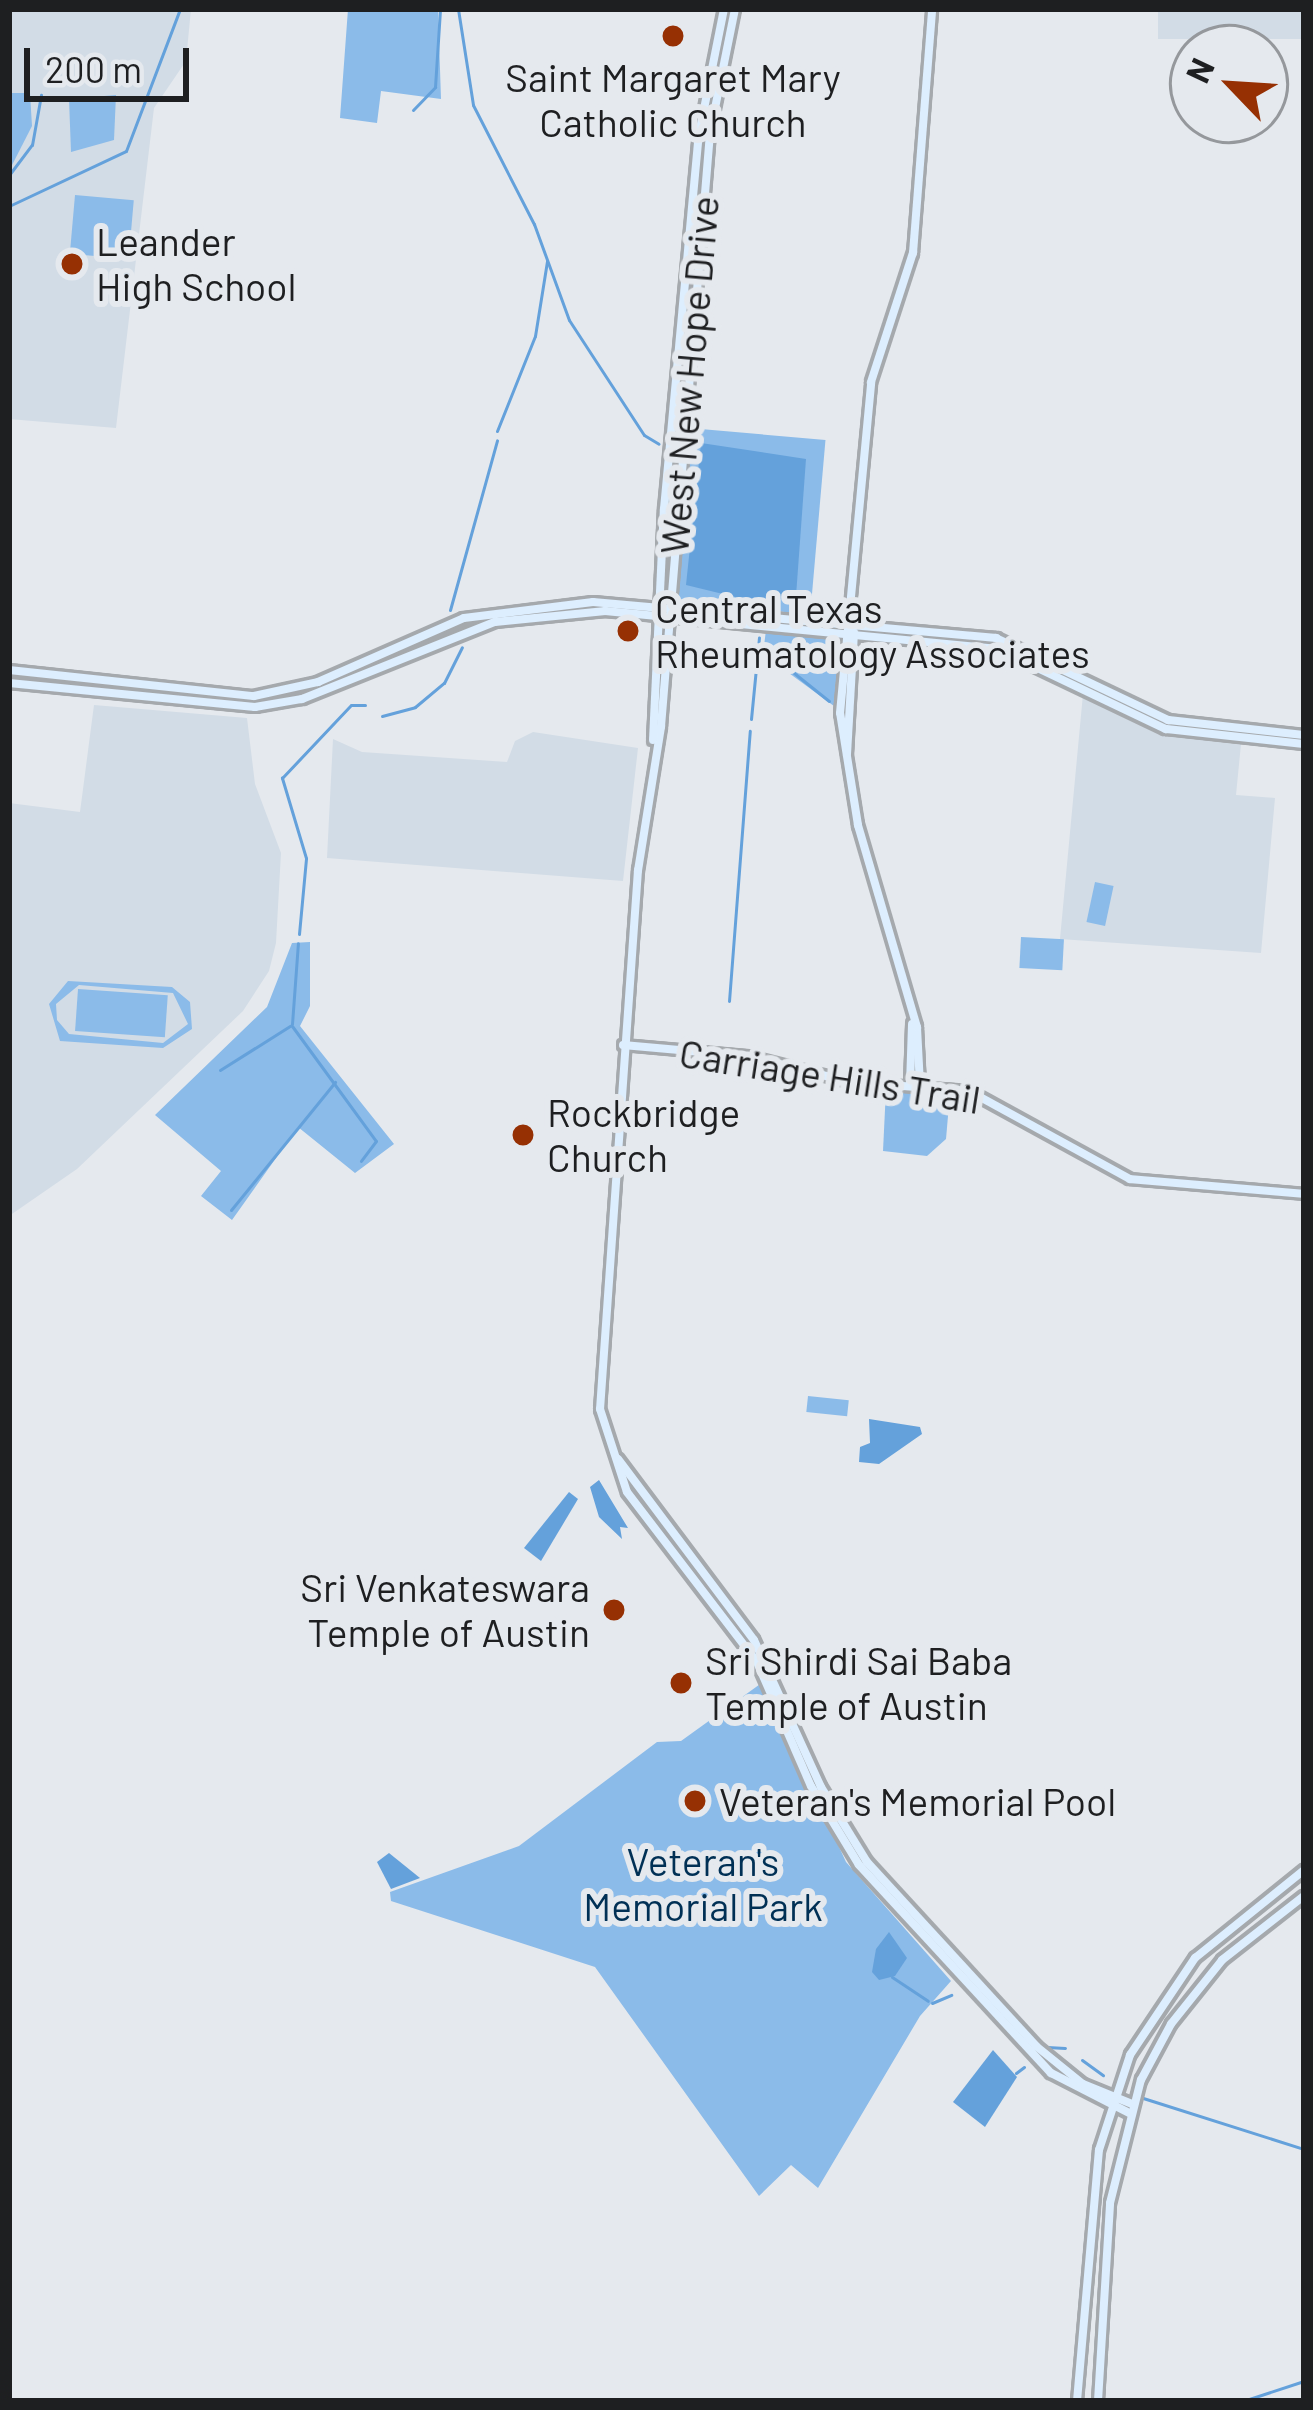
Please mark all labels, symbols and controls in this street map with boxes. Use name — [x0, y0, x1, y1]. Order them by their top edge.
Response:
marker: Saint Margaret Mary Catholic Church — [660, 23, 686, 49]
scale bar — [30, 24, 195, 98]
north arrow — [1169, 24, 1289, 144]
text: 200 m — [45, 47, 142, 90]
text: N — [1176, 52, 1222, 88]
place label: Saint Margaret Mary Catholic Church — [505, 55, 841, 146]
street label: West New Hope Drive — [650, 194, 728, 556]
place label: Leander High School — [96, 219, 296, 310]
marker: Leander High School — [59, 251, 85, 277]
place label: Central Texas Rheumatology Associates — [655, 586, 1090, 677]
marker: Central Texas Rheumatology Associates — [612, 615, 644, 647]
street label: Carriage Hills Trail — [676, 1029, 984, 1123]
place label: Rockbridge Church — [547, 1090, 740, 1181]
marker: Rockbridge Church — [510, 1122, 536, 1148]
place label: Sri Venkateswara Temple of Austin — [300, 1565, 590, 1656]
marker: Sri Venkateswara Temple of Austin — [601, 1597, 627, 1623]
place label: Sri Shirdi Sai Baba Temple of Austin — [705, 1638, 1012, 1729]
marker: Sri Shirdi Sai Baba Temple of Austin — [668, 1670, 694, 1696]
place label: Veteran's Memorial Pool — [719, 1778, 1116, 1824]
marker: Veteran's Memorial Pool — [682, 1788, 708, 1814]
park label: Veteran's Memorial Park — [583, 1839, 823, 1930]

